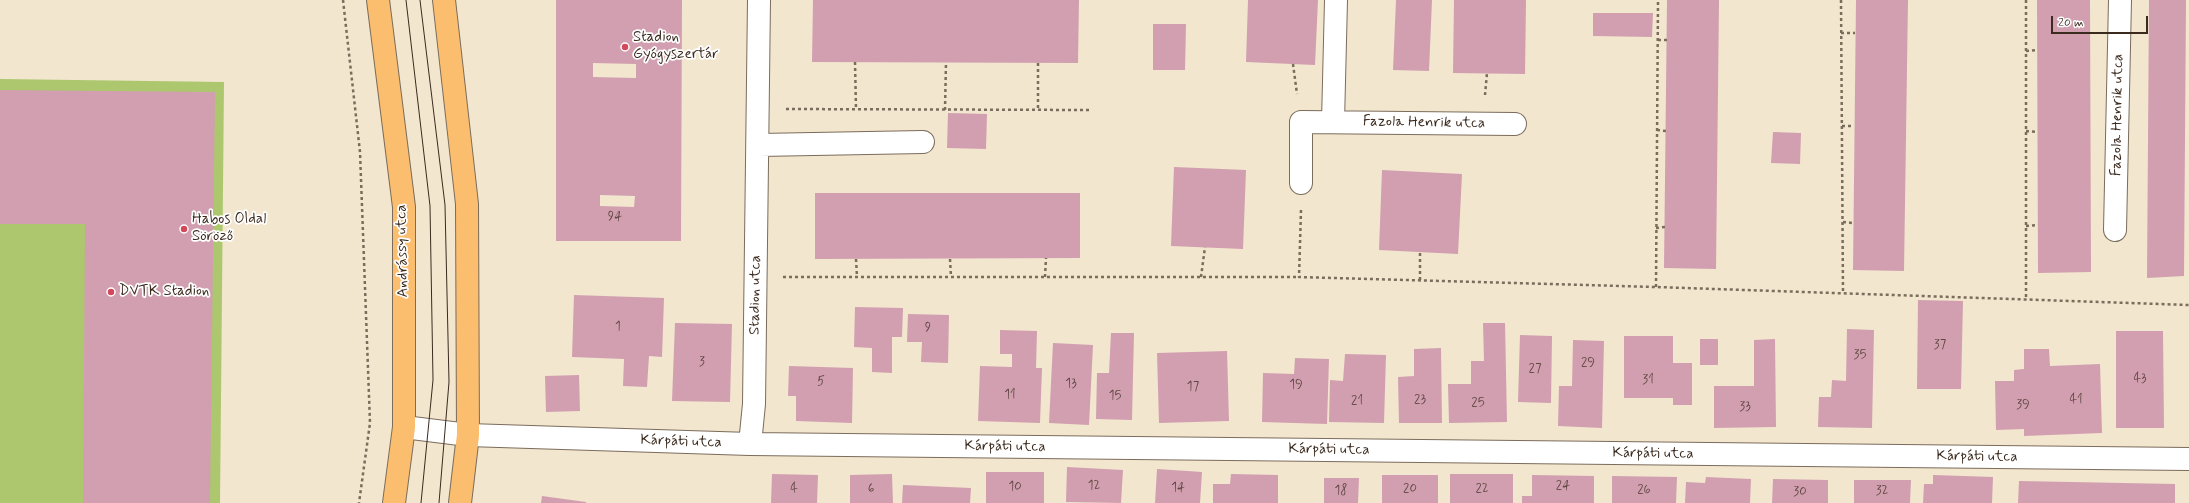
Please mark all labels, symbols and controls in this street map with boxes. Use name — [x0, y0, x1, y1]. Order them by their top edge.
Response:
scale bar — [2053, 8, 2150, 34]
text: 20 m — [2058, 15, 2084, 31]
place label: Stadion Gyógyszertár — [633, 29, 719, 64]
marker: Stadion Gyógyszertár — [620, 42, 630, 52]
street label: Fazola Henrik utca — [2108, 54, 2128, 176]
street label: Fazola Henrik utca — [1363, 113, 1485, 133]
street label: Andrássy utca — [393, 204, 413, 298]
house number: 94 — [608, 209, 622, 225]
place label: Habos Oldal Söröző — [192, 211, 266, 246]
marker: Habos Oldal Söröző — [179, 224, 189, 234]
street label: Stadion utca — [746, 255, 766, 335]
place label: DVTK Stadion — [119, 283, 209, 301]
marker: DVTK Stadion — [106, 287, 116, 297]
house number: 1 — [615, 319, 621, 335]
house number: 9 — [925, 320, 931, 336]
house number: 37 — [1934, 337, 1946, 353]
house number: 35 — [1854, 347, 1866, 363]
house number: 3 — [699, 354, 705, 370]
house number: 29 — [1581, 355, 1595, 371]
house number: 27 — [1529, 361, 1541, 377]
house number: 43 — [2133, 371, 2147, 387]
house number: 31 — [1642, 372, 1654, 388]
house number: 5 — [817, 374, 825, 390]
house number: 13 — [1065, 376, 1077, 392]
house number: 19 — [1289, 377, 1303, 393]
house number: 17 — [1187, 379, 1199, 395]
house number: 11 — [1004, 387, 1016, 403]
house number: 15 — [1109, 388, 1121, 404]
house number: 23 — [1414, 392, 1426, 408]
house number: 41 — [2069, 392, 2083, 408]
house number: 21 — [1351, 393, 1363, 409]
house number: 25 — [1471, 395, 1485, 411]
house number: 39 — [2016, 397, 2030, 413]
house number: 33 — [1739, 399, 1751, 415]
street label: Kárpáti utca — [640, 432, 722, 452]
street label: Kárpáti utca — [964, 437, 1046, 457]
street label: Kárpáti utca — [1288, 440, 1370, 460]
street label: Kárpáti utca — [1612, 444, 1694, 464]
street label: Kárpáti utca — [1936, 447, 2018, 467]
house number: 12 — [1088, 478, 1100, 494]
house number: 24 — [1556, 478, 1570, 494]
house number: 10 — [1008, 479, 1022, 495]
house number: 14 — [1171, 480, 1185, 496]
house number: 4 — [790, 481, 798, 497]
house number: 6 — [868, 481, 874, 497]
house number: 20 — [1403, 481, 1417, 497]
house number: 22 — [1475, 481, 1489, 497]
house number: 26 — [1637, 482, 1651, 498]
house number: 18 — [1335, 483, 1347, 499]
house number: 32 — [1876, 483, 1888, 499]
house number: 30 — [1793, 484, 1807, 500]

